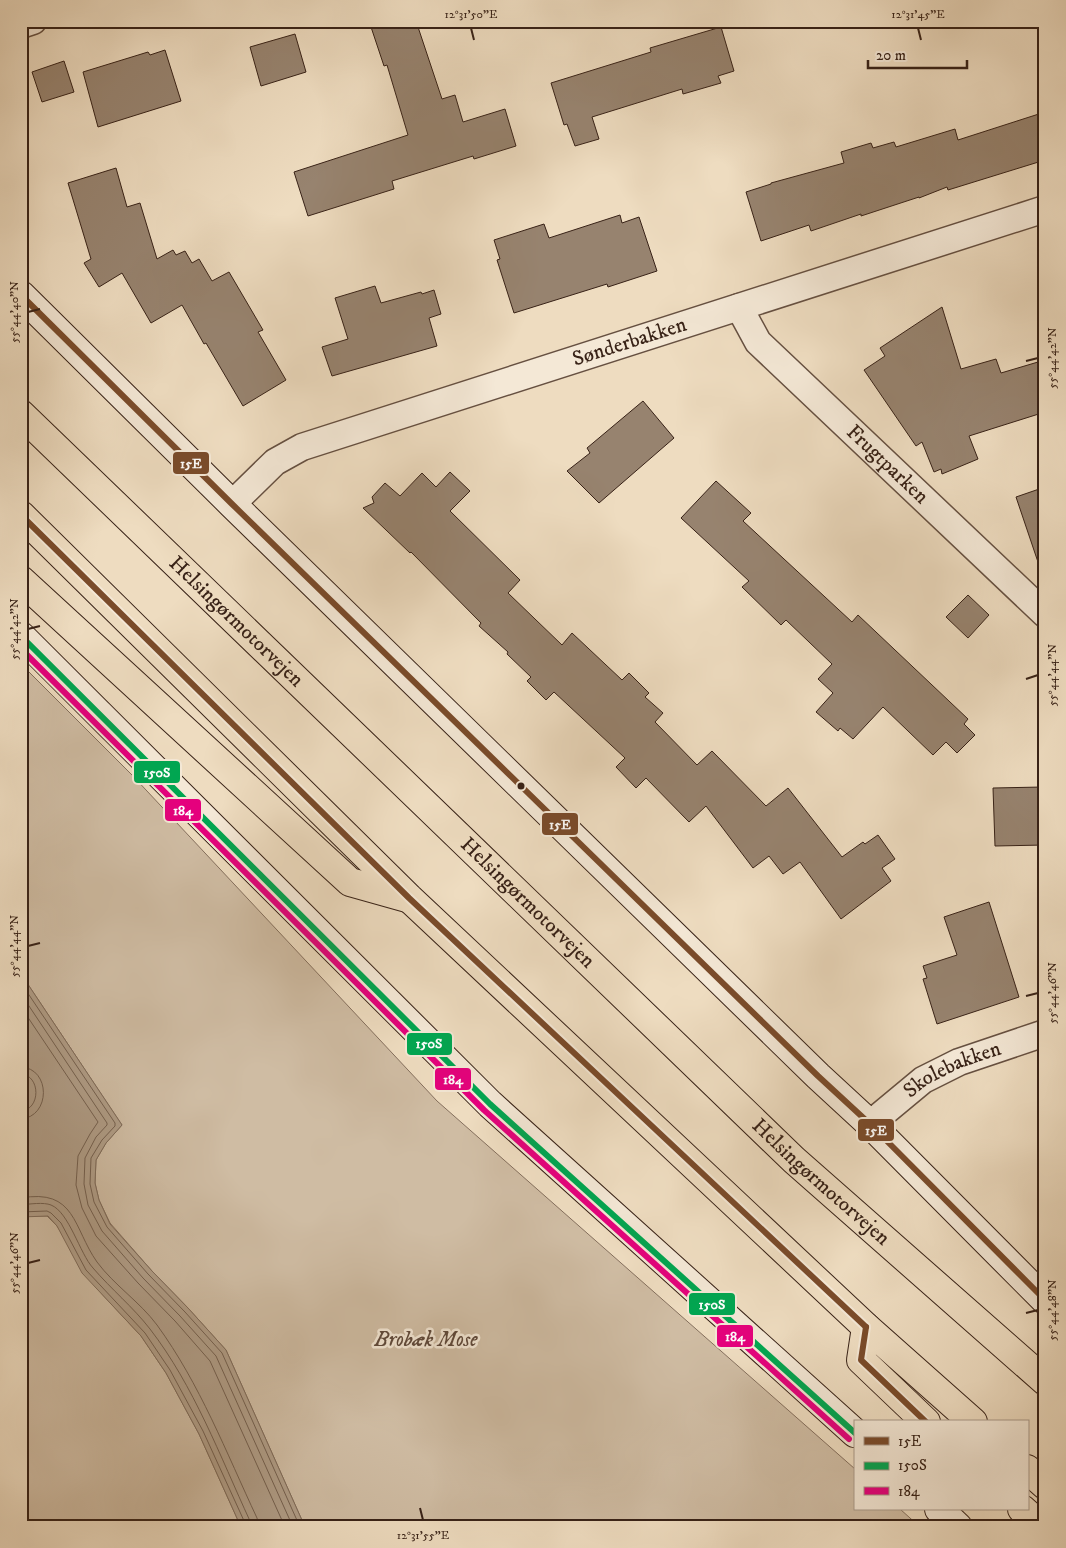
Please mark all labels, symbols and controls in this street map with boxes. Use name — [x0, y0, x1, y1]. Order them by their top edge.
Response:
text: 12°31'50"E — [445, 7, 498, 22]
text: 12°31'45"E — [891, 7, 945, 22]
scale bar — [868, 38, 967, 70]
text: 20 m — [876, 46, 906, 65]
text: 55°44'40"N — [7, 281, 22, 343]
street label: Sønderbakken — [569, 312, 690, 372]
text: 55°44'42"N — [1045, 327, 1060, 389]
street label: Frugtparken — [841, 419, 934, 510]
line badge: 15E — [172, 451, 210, 475]
text: 15E — [180, 455, 202, 473]
street label: Helsingørmotorvejen — [163, 551, 309, 693]
text: 55°44'42"N — [7, 598, 22, 660]
text: 55°44'44"N — [1045, 644, 1060, 706]
line badge: 150S — [133, 760, 181, 784]
text: 150S — [144, 764, 170, 782]
unlabelled marker — [516, 781, 526, 791]
line badge: 184 — [164, 798, 202, 822]
text: 184 — [173, 802, 194, 820]
line badge: 15E — [541, 812, 579, 836]
text: 15E — [549, 816, 571, 834]
street label: Helsingørmotorvejen — [455, 832, 600, 974]
text: 55°44'44"N — [7, 915, 22, 977]
text: 55°44'46"N — [1045, 962, 1060, 1024]
line badge: 150S — [406, 1032, 453, 1056]
text: 150S — [416, 1035, 442, 1053]
street label: Skolebakken — [898, 1036, 1004, 1104]
line badge: 184 — [434, 1067, 472, 1091]
text: 184 — [443, 1071, 464, 1089]
street label: Helsingørmotorvejen — [746, 1113, 895, 1251]
line badge: 15E — [857, 1118, 895, 1142]
text: 15E — [865, 1122, 887, 1140]
text: 55°44'46"N — [7, 1232, 22, 1294]
text: 55°44'48"N — [1045, 1279, 1060, 1341]
line badge: 150S — [688, 1292, 736, 1316]
text: 150S — [699, 1296, 725, 1314]
line badge: 184 — [716, 1324, 754, 1348]
park label: Brobæk Mose — [374, 1327, 478, 1353]
text: 184 — [725, 1328, 746, 1346]
legend — [854, 1420, 1028, 1510]
text: 15E — [898, 1432, 922, 1451]
text: 150S — [898, 1456, 927, 1475]
text: 184 — [898, 1482, 920, 1501]
text: 12°31'55"E — [397, 1528, 450, 1543]

